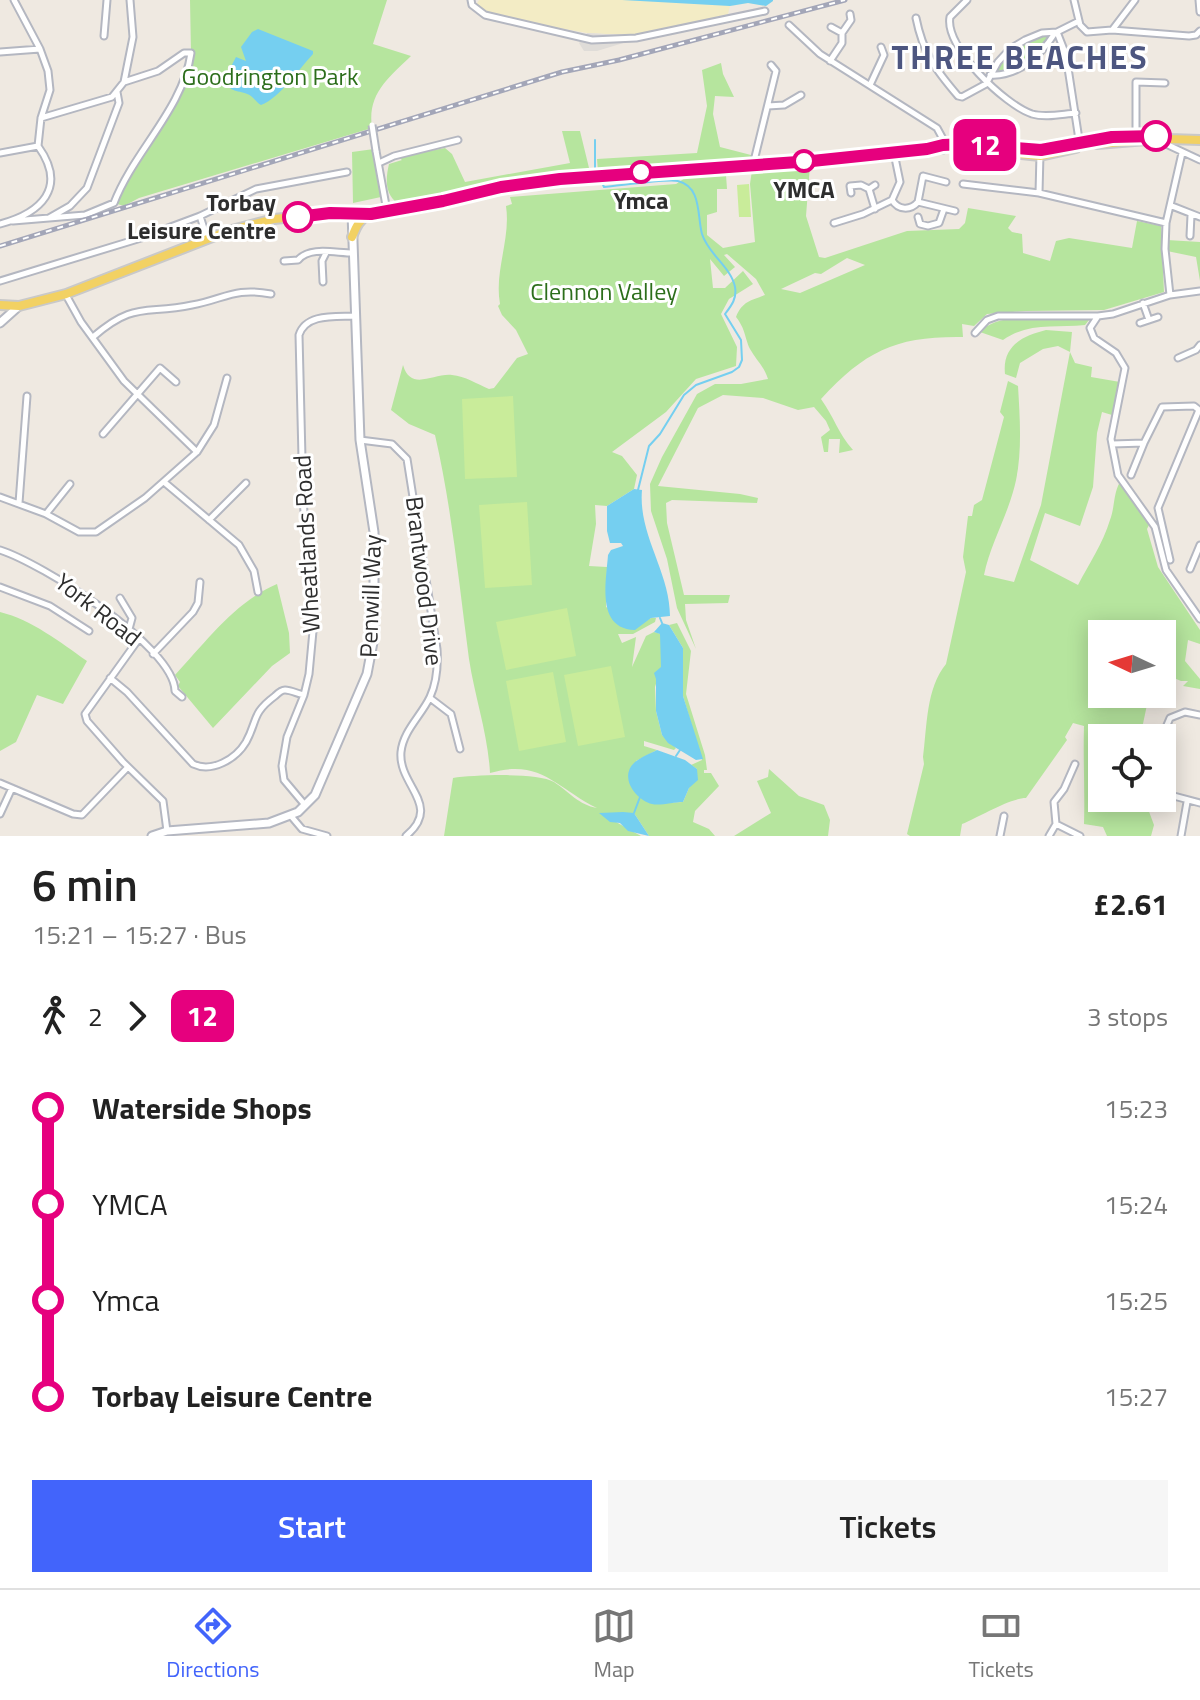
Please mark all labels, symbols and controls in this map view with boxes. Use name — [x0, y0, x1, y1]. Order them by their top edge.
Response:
district label: THREE BEACHES — [891, 33, 1149, 81]
park label: Goodrington Park — [182, 58, 359, 94]
line badge: 12 — [949, 119, 1021, 171]
unlabelled marker — [1141, 121, 1171, 151]
text: 12 — [969, 123, 1001, 166]
marker: YMCA — [793, 150, 815, 172]
marker: Ymca — [630, 161, 652, 183]
place label: YMCA — [773, 171, 835, 207]
place label: Ymca — [613, 182, 669, 218]
place label: Torbay Leisure Centre — [127, 184, 276, 248]
marker: Torbay Leisure Centre — [283, 202, 313, 232]
park label: Clennon Valley — [530, 273, 678, 309]
street label: Wheatlands Road — [283, 454, 329, 634]
street label: Brantwood Drive — [397, 494, 453, 668]
street label: Penwill Way — [350, 533, 390, 658]
street label: York Road — [48, 564, 149, 654]
north arrow — [1088, 620, 1176, 708]
map controls — [1088, 620, 1176, 812]
button: locate — [1088, 724, 1176, 812]
text: 6 min — [32, 851, 138, 918]
text: £2.61 — [1093, 881, 1168, 927]
text: 15:21 – 15:27 · Bus — [32, 915, 247, 954]
icon: walk — [32, 994, 76, 1038]
icon: forward — [115, 994, 159, 1038]
text: 12 — [187, 994, 218, 1037]
text: 2 — [88, 997, 103, 1036]
text: 3 stops — [1087, 997, 1168, 1036]
text: Waterside Shops — [92, 1085, 312, 1131]
text: 15:23 — [1104, 1089, 1168, 1128]
text: YMCA — [92, 1181, 168, 1227]
text: 15:24 — [1104, 1185, 1168, 1224]
text: Ymca — [92, 1277, 160, 1323]
text: 15:25 — [1104, 1281, 1168, 1320]
text: Torbay Leisure Centre — [92, 1373, 372, 1419]
text: 15:27 — [1104, 1377, 1168, 1416]
button: Start — [32, 1480, 592, 1572]
button: Tickets — [608, 1480, 1168, 1572]
tab: Directions — [166, 1604, 260, 1686]
tab: Map — [592, 1604, 636, 1686]
tab: Tickets — [969, 1604, 1034, 1686]

